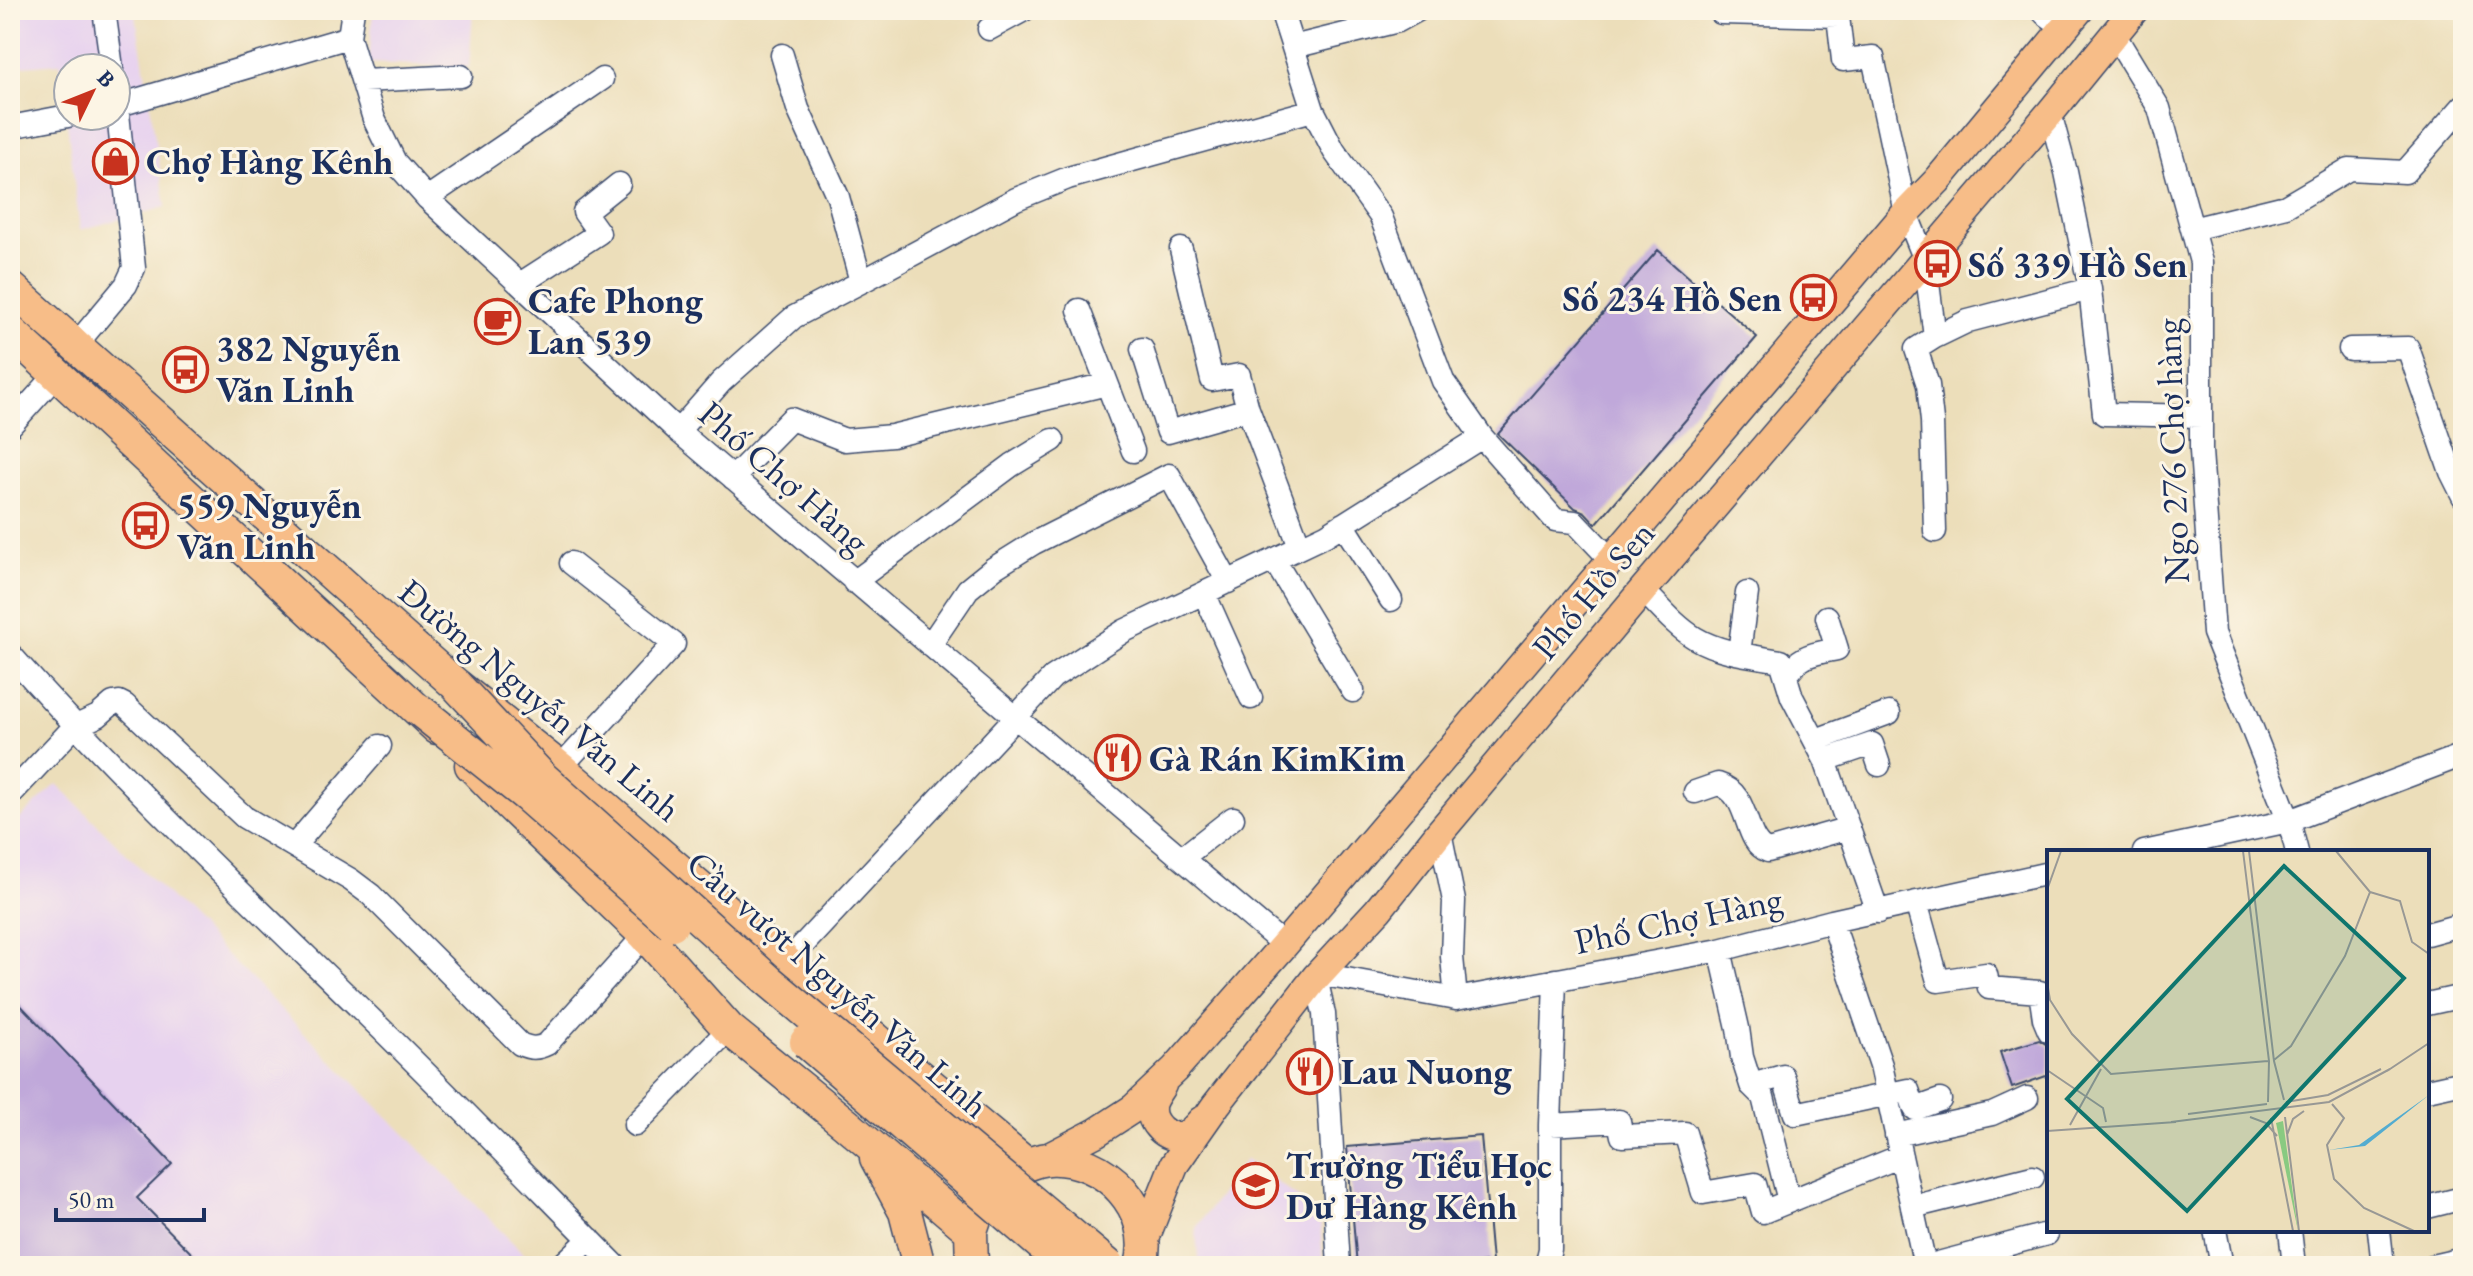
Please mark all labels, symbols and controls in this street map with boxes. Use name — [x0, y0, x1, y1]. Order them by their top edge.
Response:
north arrow — [52, 52, 132, 132]
text: B — [91, 64, 122, 94]
shop icon: Chợ Hàng Kênh — [91, 137, 139, 185]
place label: Chợ Hàng Kênh — [146, 138, 393, 185]
bus stop icon: Số 339 Hồ Sen — [1913, 240, 1961, 288]
place label: Số 339 Hồ Sen — [1968, 241, 2188, 288]
bus stop icon: Số 234 Hồ Sen — [1789, 274, 1837, 322]
place label: Số 234 Hồ Sen — [1562, 275, 1782, 322]
place label: Cafe Phong Lan 539 — [528, 277, 704, 365]
cafe icon: Cafe Phong Lan 539 — [473, 297, 521, 345]
street label: Ngo 276 Chợ hàng — [2144, 317, 2200, 584]
place label: 382 Nguyễn Văn Linh — [216, 325, 401, 413]
bus stop icon: 382 Nguyễn Văn Linh — [161, 345, 209, 393]
street label: Phố Chợ Hàng — [689, 390, 879, 564]
place label: 559 Nguyễn Văn Linh — [177, 482, 362, 570]
bus stop icon: 559 Nguyễn Văn Linh — [122, 502, 170, 550]
street label: Phố Hồ Sen — [1521, 511, 1665, 669]
street label: Đường Nguyễn Văn Linh — [389, 568, 691, 832]
restaurant icon: Gà Rán KimKim — [1094, 734, 1142, 782]
place label: Gà Rán KimKim — [1149, 735, 1406, 782]
street label: Cầu vượt Nguyễn Văn Linh — [677, 840, 999, 1128]
inset map — [2047, 850, 2429, 1232]
street label: Phố Chợ Hàng — [1570, 875, 1786, 965]
restaurant icon: Lau Nuong — [1286, 1047, 1334, 1095]
place label: Lau Nuong — [1341, 1048, 1513, 1095]
place label: Trường Tiểu Học Dư Hàng Kênh — [1286, 1142, 1552, 1230]
school or university icon: Trường Tiểu Học Dư Hàng Kênh — [1231, 1162, 1279, 1210]
scale bar — [56, 1172, 204, 1222]
text: 50 m — [68, 1184, 115, 1215]

